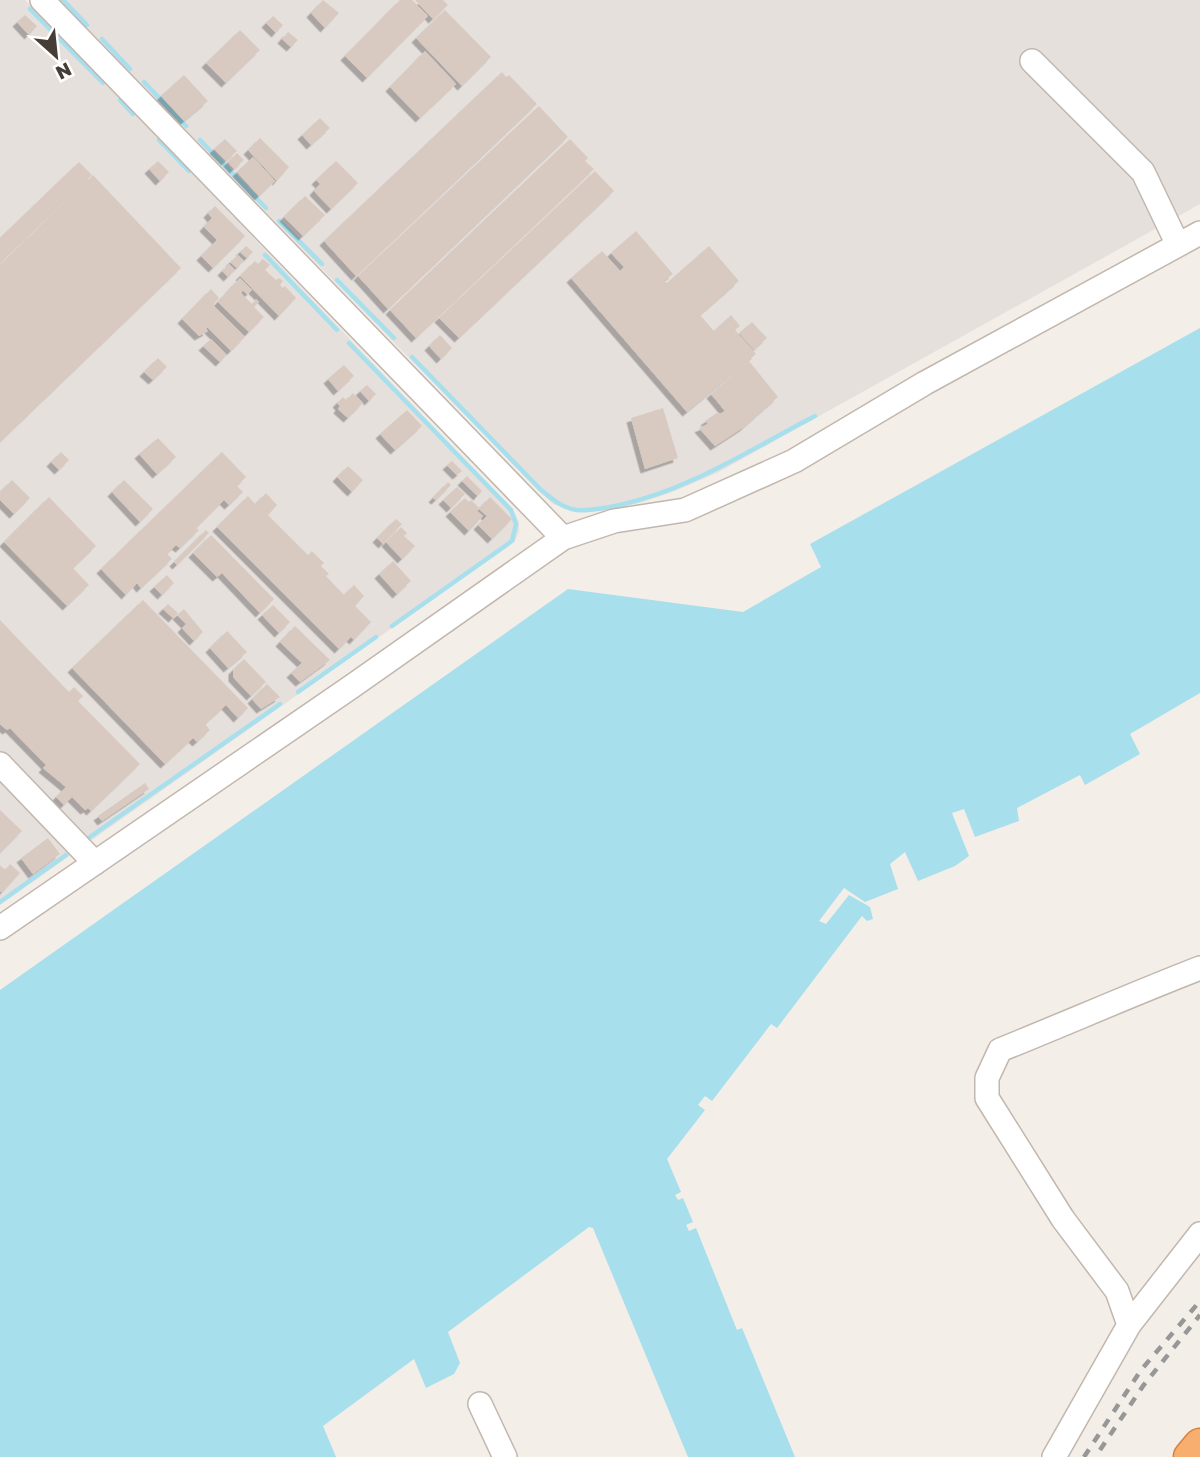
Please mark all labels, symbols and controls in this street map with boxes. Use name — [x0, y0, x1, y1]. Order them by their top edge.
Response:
north arrow — [21, 21, 91, 91]
text: N — [52, 58, 76, 85]

